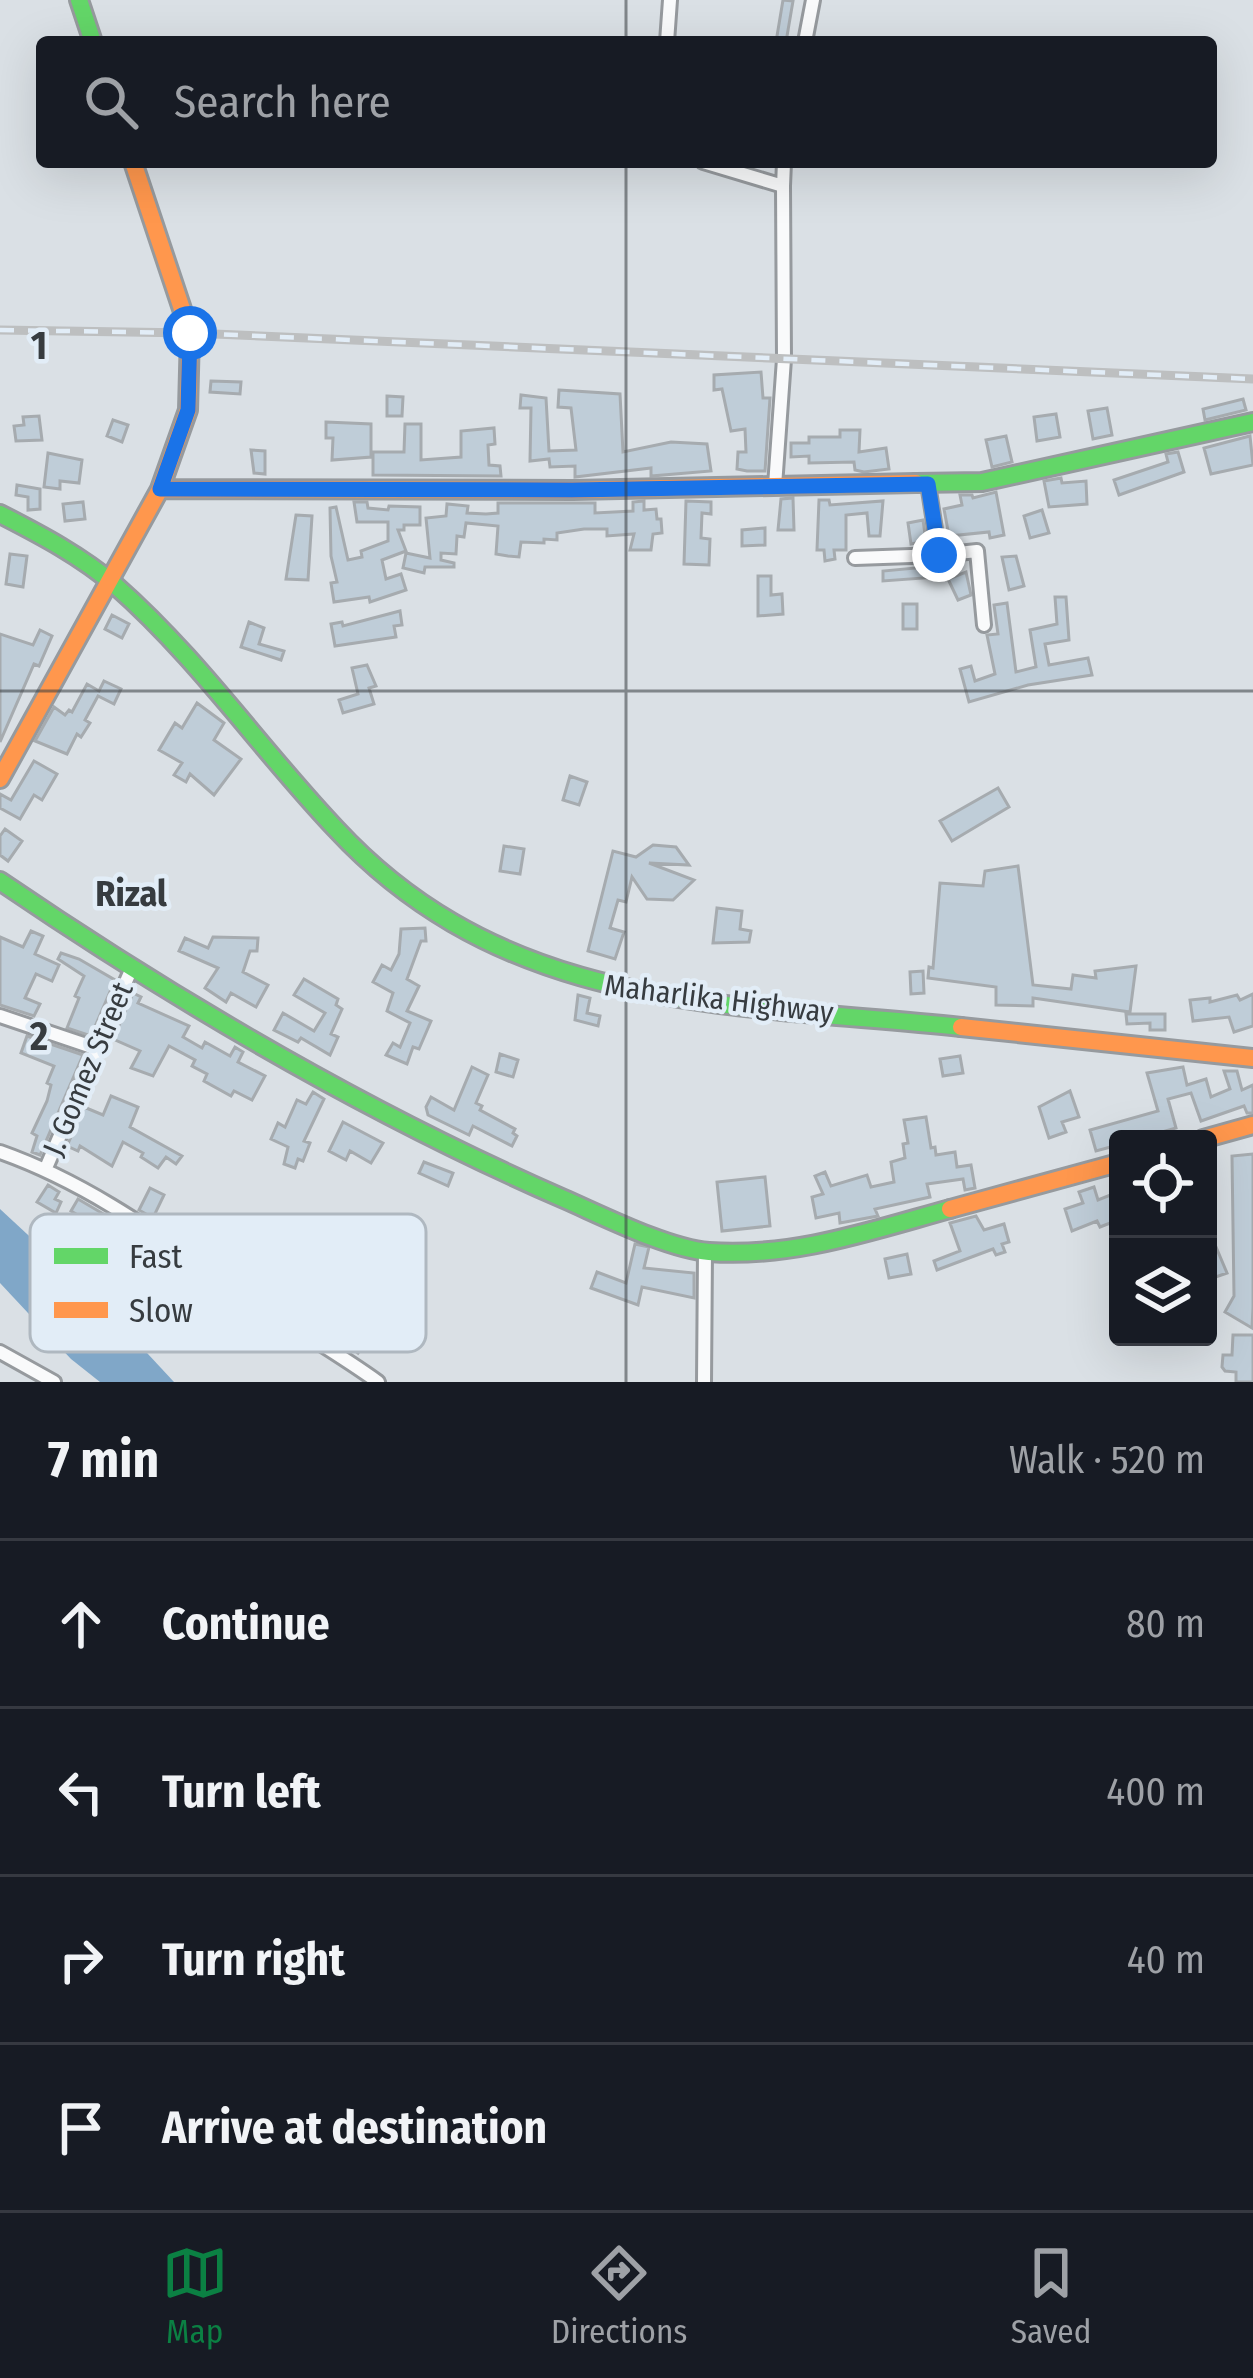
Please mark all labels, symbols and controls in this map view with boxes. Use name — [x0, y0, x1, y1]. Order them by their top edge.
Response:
search box — [36, 36, 1217, 168]
icon: search — [78, 69, 144, 135]
text: Search here — [174, 75, 391, 129]
route start — [163, 306, 217, 360]
text: 1 — [31, 323, 47, 369]
route end — [912, 528, 966, 582]
district label: Rizal — [95, 872, 167, 916]
street label: Maharlika Highway — [603, 967, 836, 1031]
street label: J. Gomez Street — [35, 977, 141, 1161]
text: 2 — [29, 1014, 48, 1060]
map controls — [1109, 1130, 1217, 1346]
button: locate — [1109, 1130, 1217, 1238]
legend — [30, 1214, 426, 1352]
text: Fast — [129, 1237, 183, 1277]
button: layers — [1109, 1238, 1217, 1346]
text: Slow — [129, 1291, 193, 1331]
text: 7 min — [48, 1429, 159, 1491]
text: Walk · 520 m — [1009, 1437, 1205, 1483]
icon: ahead — [48, 1591, 114, 1657]
text: Continue — [162, 1597, 330, 1651]
text: 80 m — [1126, 1601, 1205, 1647]
icon: left — [48, 1759, 114, 1825]
text: Turn left — [162, 1765, 321, 1819]
text: 400 m — [1106, 1769, 1205, 1815]
icon: right — [48, 1927, 114, 1993]
text: Turn right — [162, 1933, 345, 1987]
text: 40 m — [1127, 1937, 1205, 1983]
icon: arrive — [48, 2095, 114, 2161]
text: Arrive at destination — [162, 2101, 547, 2155]
tab: Map — [162, 2240, 228, 2352]
tab: Directions — [551, 2240, 687, 2352]
tab: Saved — [1011, 2240, 1091, 2352]

